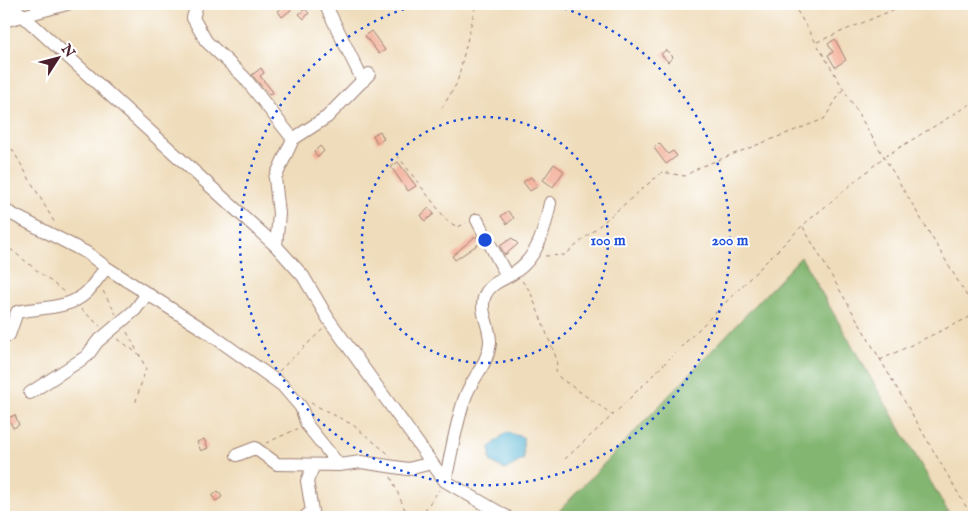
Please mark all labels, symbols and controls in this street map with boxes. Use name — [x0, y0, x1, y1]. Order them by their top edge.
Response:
north arrow — [32, 32, 82, 82]
text: N — [56, 40, 79, 61]
centre of rings — [476, 231, 494, 249]
text: 100 m — [590, 231, 626, 250]
text: 200 m — [712, 231, 749, 250]

